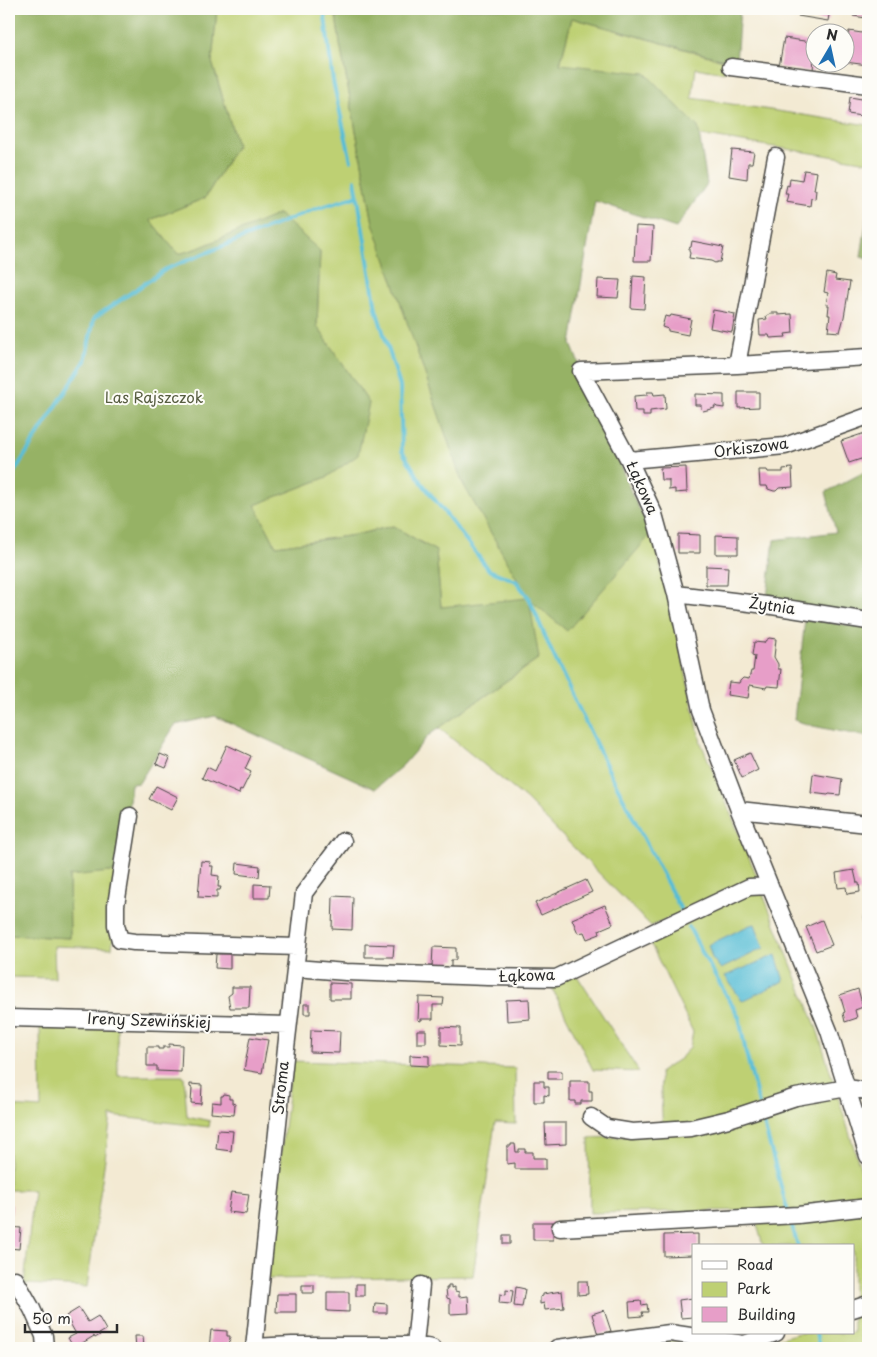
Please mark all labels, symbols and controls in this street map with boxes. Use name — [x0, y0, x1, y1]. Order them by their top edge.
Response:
north arrow — [804, 22, 854, 72]
text: N — [825, 23, 839, 46]
park label: Las Rajszczok — [105, 385, 204, 408]
street label: Orkiszowa — [712, 430, 790, 462]
street label: Łąkowa — [621, 457, 665, 518]
street label: Żytnia — [747, 590, 798, 619]
street label: Łąkowa — [498, 962, 556, 987]
street label: Ireny Szewińskiej — [87, 1006, 211, 1033]
street label: Stroma — [265, 1059, 294, 1116]
legend — [692, 1244, 854, 1334]
text: Road — [737, 1252, 773, 1275]
text: Park — [737, 1276, 771, 1299]
scale bar — [25, 1302, 118, 1334]
text: Building — [737, 1302, 796, 1325]
text: 50 m — [32, 1306, 71, 1329]

